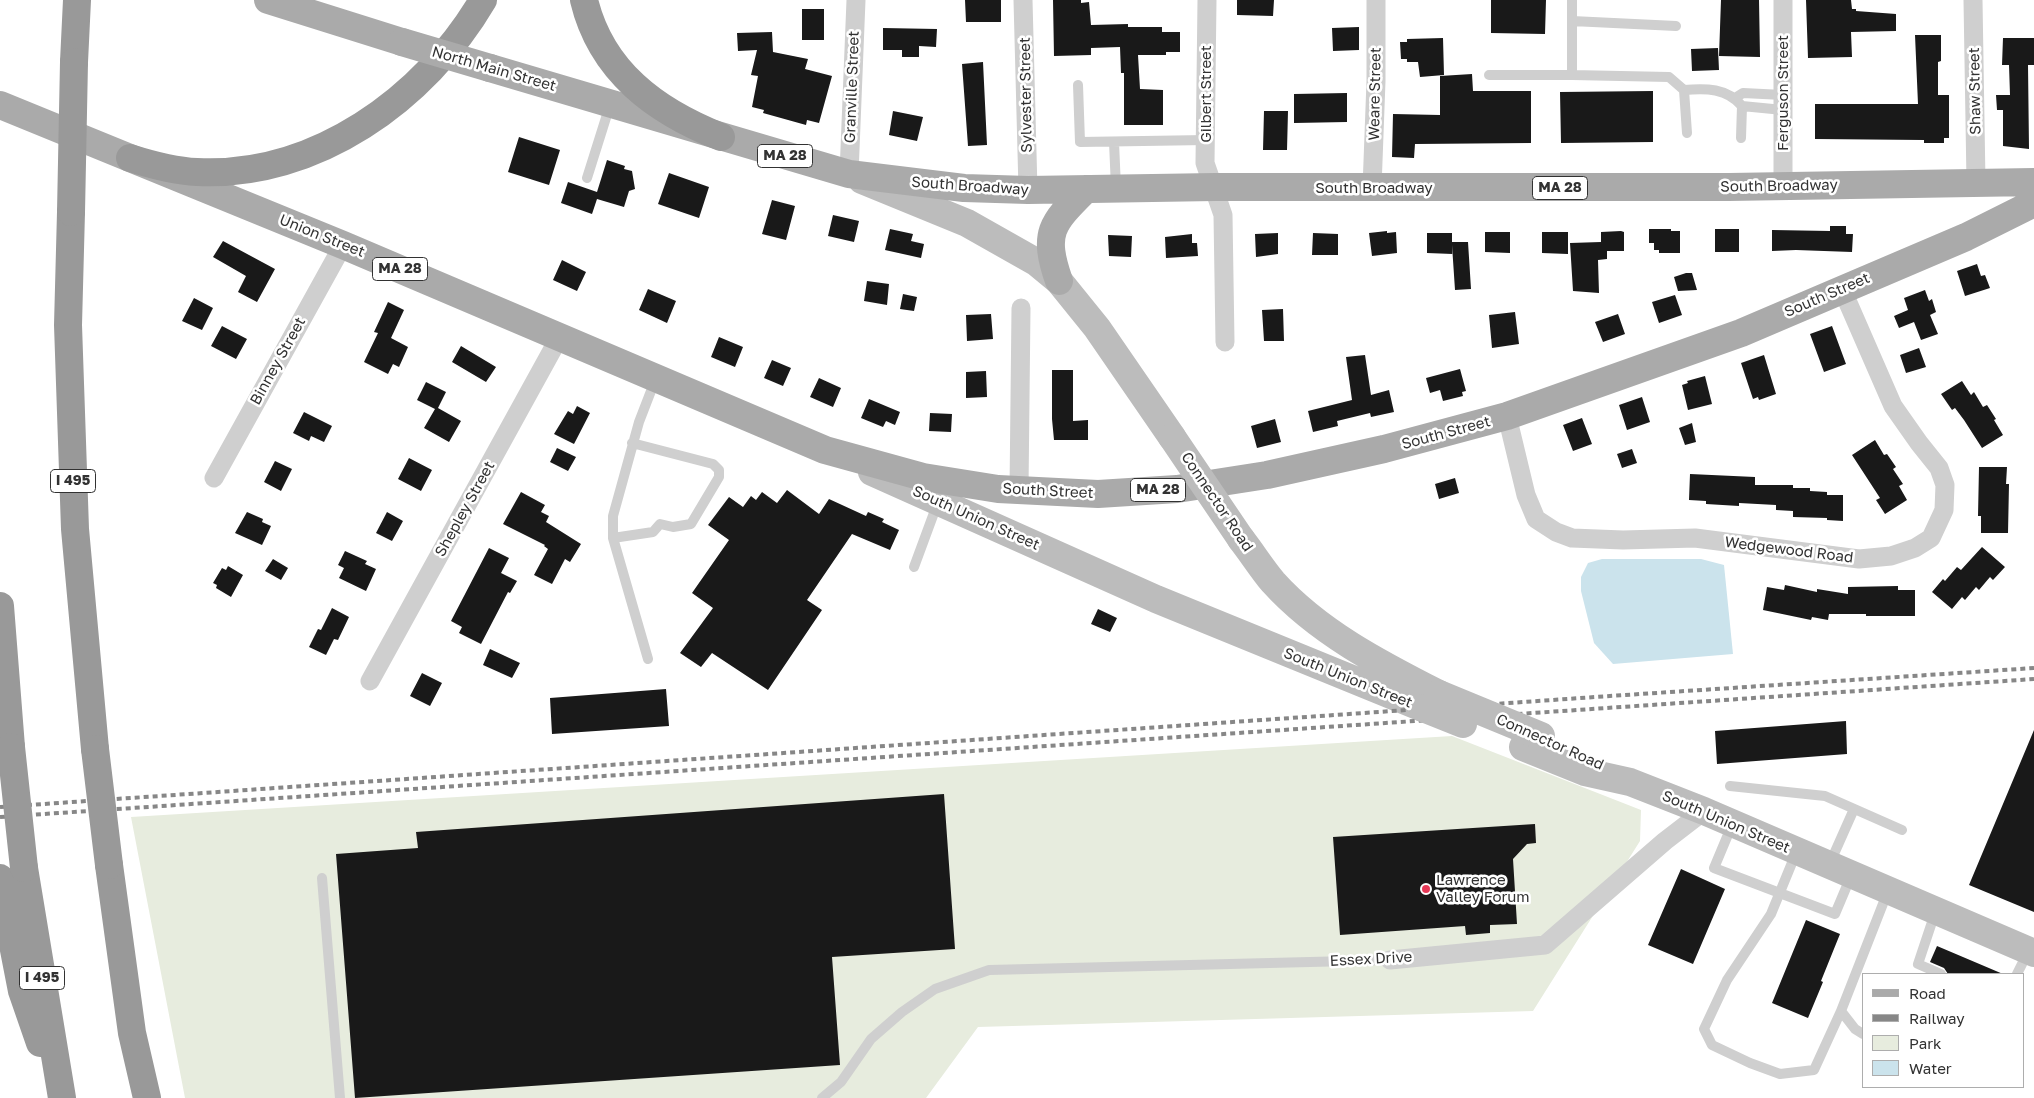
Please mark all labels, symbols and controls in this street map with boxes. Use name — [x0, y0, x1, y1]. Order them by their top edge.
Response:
street label: Granville Street — [841, 31, 863, 143]
street label: Ferguson Street — [1774, 35, 1792, 151]
street label: Sylvester Street — [1016, 37, 1036, 153]
street label: North Main Street — [430, 43, 558, 95]
street label: Gilbert Street — [1197, 45, 1215, 143]
street label: Weare Street — [1365, 47, 1385, 141]
street label: Shaw Street — [1965, 47, 1985, 135]
road number: MA 28 — [758, 144, 812, 168]
street label: South Broadway — [911, 173, 1029, 199]
street label: South Broadway — [1720, 176, 1838, 196]
road number: MA 28 — [1532, 177, 1588, 200]
street label: South Broadway — [1315, 179, 1433, 197]
street label: Union Street — [277, 211, 367, 261]
road number: MA 28 — [372, 258, 428, 280]
street label: South Street — [1782, 269, 1872, 321]
street label: Binney Street — [247, 314, 309, 408]
street label: South Street — [1400, 413, 1492, 453]
street label: Connector Road — [1177, 449, 1257, 555]
street label: Shepley Street — [431, 458, 499, 560]
road number: I 495 — [50, 470, 96, 492]
road number: MA 28 — [1130, 478, 1186, 502]
street label: South Street — [1002, 480, 1094, 502]
street label: South Union Street — [910, 482, 1042, 554]
street label: Wedgewood Road — [1724, 533, 1854, 567]
street label: South Union Street — [1281, 644, 1415, 712]
street label: Connector Road — [1493, 710, 1607, 774]
street label: South Union Street — [1659, 787, 1793, 857]
place label: Lawrence Valley Forum — [1436, 871, 1530, 906]
marker: Lawrence Valley Forum — [1420, 883, 1432, 895]
street label: Essex Drive — [1329, 948, 1413, 970]
road number: I 495 — [20, 966, 64, 990]
legend — [1862, 973, 2024, 1088]
text: Road — [1909, 984, 1946, 1002]
text: Railway — [1909, 1009, 1965, 1027]
text: Park — [1909, 1034, 1941, 1052]
text: Water — [1909, 1059, 1952, 1077]

